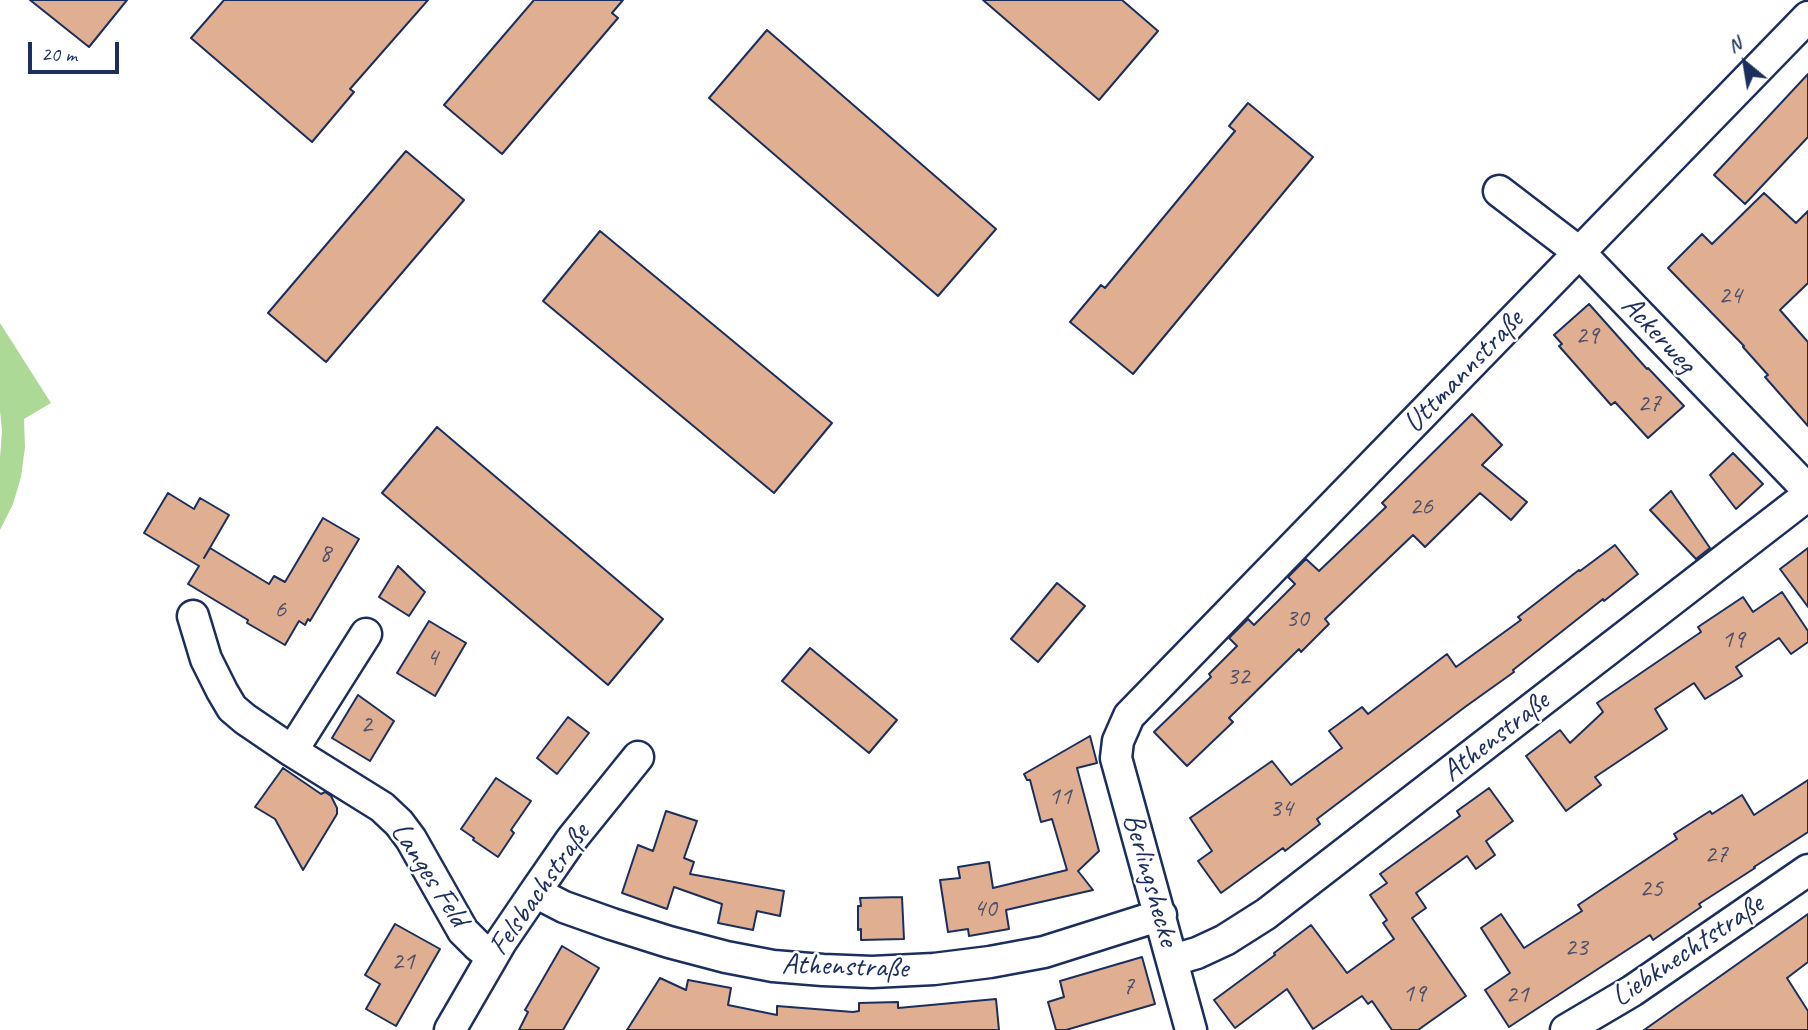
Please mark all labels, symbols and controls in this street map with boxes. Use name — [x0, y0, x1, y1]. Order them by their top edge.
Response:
scale bar — [32, 28, 122, 72]
north arrow — [1710, 28, 1780, 98]
text: N — [1723, 31, 1746, 58]
text: 20 m — [41, 41, 77, 67]
house number: 24 — [1718, 280, 1742, 312]
street label: Ackerweg — [1613, 289, 1703, 381]
street label: Uttmannstraße — [1396, 303, 1532, 441]
house number: 29 — [1575, 320, 1599, 352]
house number: 27 — [1637, 388, 1661, 420]
house number: 26 — [1409, 491, 1433, 523]
house number: 8 — [319, 538, 331, 570]
house number: 6 — [274, 594, 286, 626]
house number: 30 — [1285, 603, 1309, 635]
house number: 19 — [1721, 624, 1745, 656]
house number: 4 — [426, 642, 438, 674]
house number: 32 — [1226, 661, 1250, 693]
street label: Athenstraße — [1435, 684, 1557, 790]
house number: 2 — [360, 709, 372, 741]
house number: 11 — [1048, 781, 1072, 813]
house number: 34 — [1269, 793, 1293, 825]
street label: Berlingshecke — [1114, 810, 1186, 950]
street label: Langes Feld — [382, 816, 476, 934]
street label: Felsbachstraße — [481, 817, 599, 963]
house number: 27 — [1704, 839, 1728, 871]
house number: 25 — [1639, 873, 1663, 905]
street label: Liebknechtstraße — [1605, 887, 1771, 1015]
house number: 40 — [973, 893, 997, 925]
house number: 23 — [1564, 932, 1588, 964]
house number: 21 — [391, 946, 415, 978]
street label: Athenstraße — [781, 947, 909, 987]
house number: 7 — [1122, 971, 1134, 1003]
house number: 19 — [1402, 978, 1426, 1010]
house number: 21 — [1505, 979, 1529, 1011]

